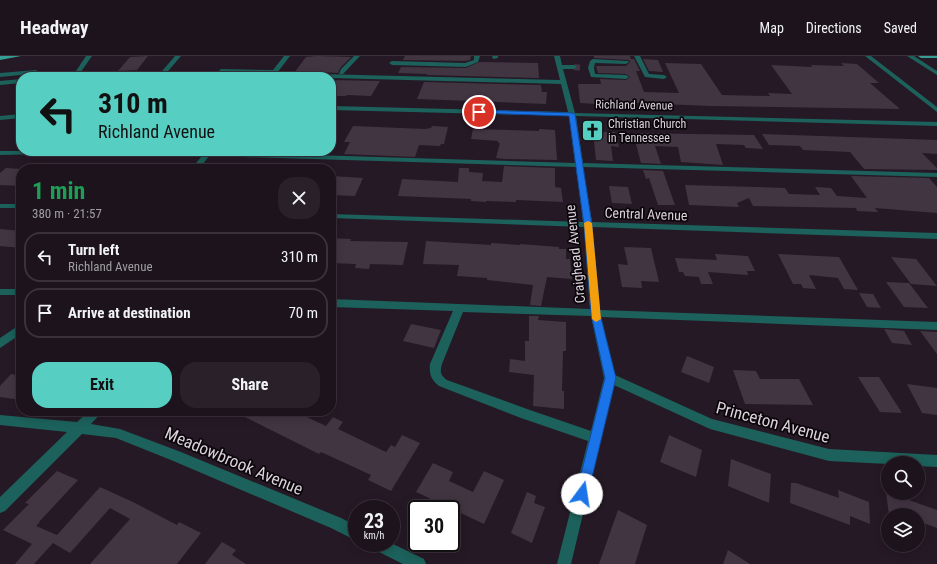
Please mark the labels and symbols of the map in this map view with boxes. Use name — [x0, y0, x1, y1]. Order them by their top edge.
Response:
pin — [462, 95, 496, 129]
street label: Richland Avenue — [595, 97, 674, 113]
place label: Christian Church in Tennessee — [608, 117, 687, 145]
church icon: Christian Church in Tennessee — [579, 118, 605, 144]
street label: Craighead Avenue — [562, 203, 588, 304]
street label: Central Avenue — [604, 205, 688, 223]
street label: Princeton Avenue — [714, 397, 832, 447]
street label: Meadowbrook Avenue — [162, 423, 306, 499]
position arrow — [561, 473, 603, 515]
speed limit sign: 30 — [408, 500, 460, 552]

